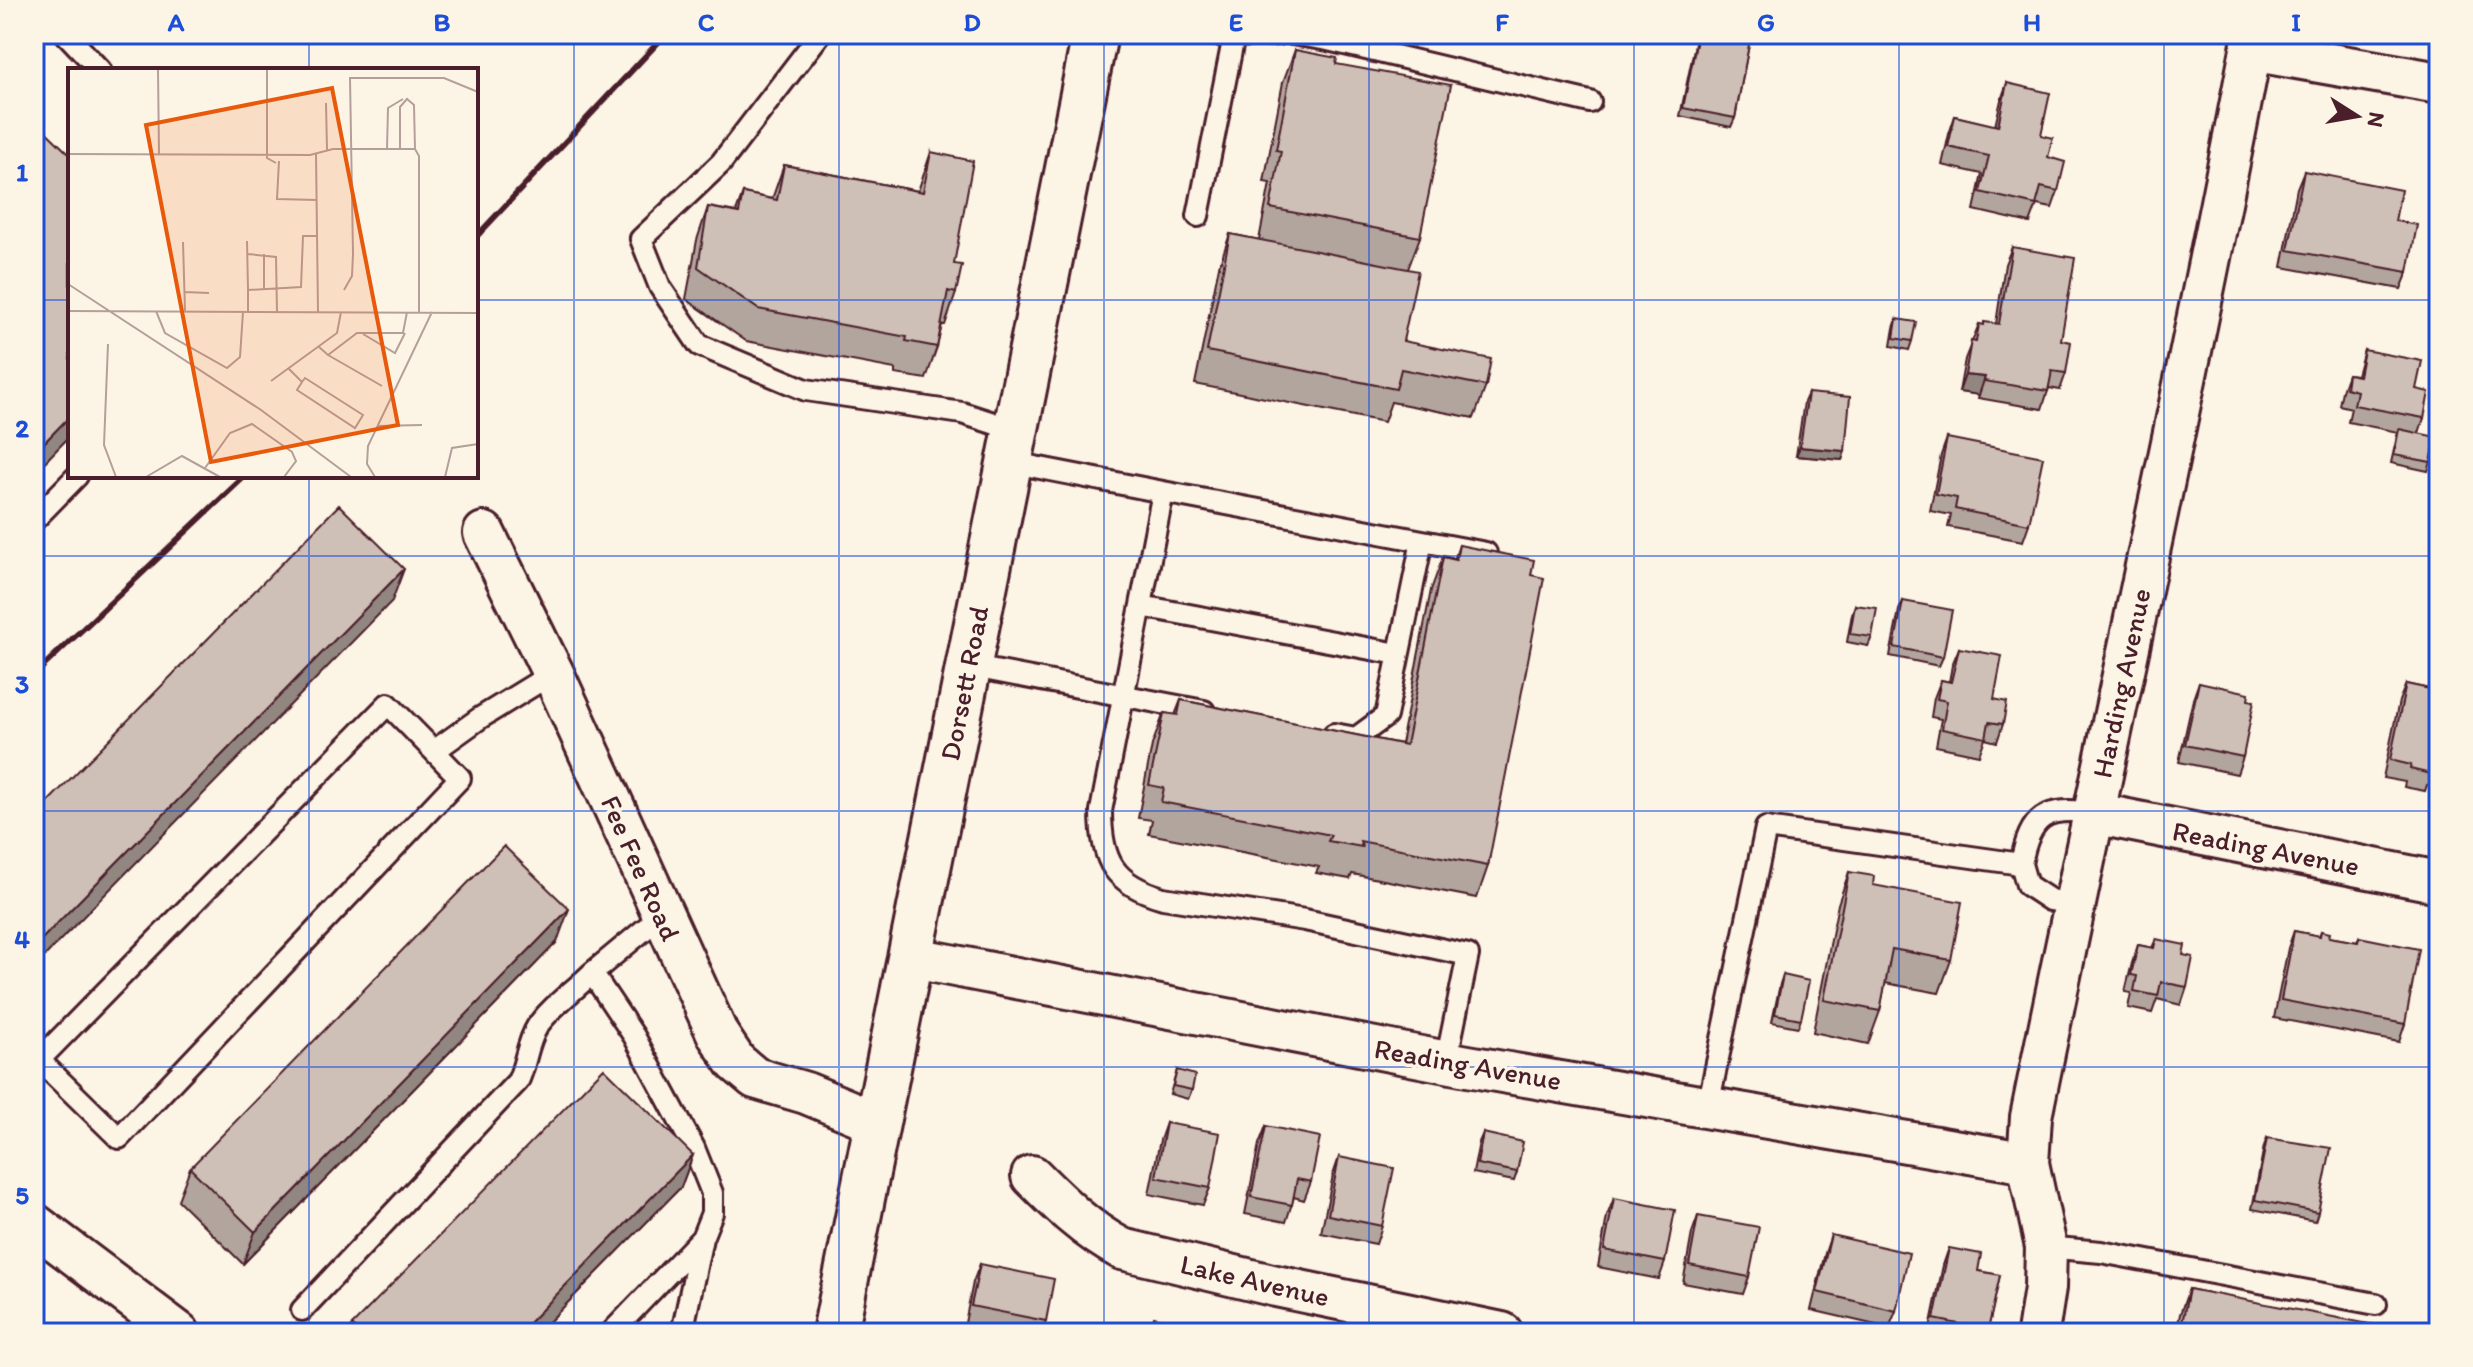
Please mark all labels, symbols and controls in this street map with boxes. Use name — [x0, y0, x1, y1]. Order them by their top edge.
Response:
text: A — [167, 6, 185, 38]
text: B — [434, 6, 451, 38]
text: C — [698, 6, 715, 38]
text: D — [963, 6, 981, 38]
text: E — [1229, 6, 1243, 38]
text: F — [1495, 6, 1509, 38]
text: G — [1757, 6, 1775, 38]
text: H — [2023, 6, 2041, 38]
text: I — [2291, 6, 2301, 38]
inset map — [68, 68, 478, 478]
north arrow — [2317, 76, 2397, 156]
text: N — [2361, 110, 2391, 130]
text: 1 — [16, 156, 28, 188]
text: 2 — [15, 412, 29, 444]
street label: Harding Avenue — [2084, 585, 2158, 781]
street label: Dorsett Road — [932, 602, 996, 763]
text: 3 — [15, 668, 29, 700]
street label: Fee Fee Road — [594, 790, 688, 946]
street label: Reading Avenue — [2170, 813, 2362, 883]
text: 4 — [14, 923, 30, 955]
street label: Reading Avenue — [1372, 1031, 1564, 1097]
text: 5 — [15, 1179, 29, 1211]
street label: Lake Avenue — [1177, 1246, 1333, 1314]

